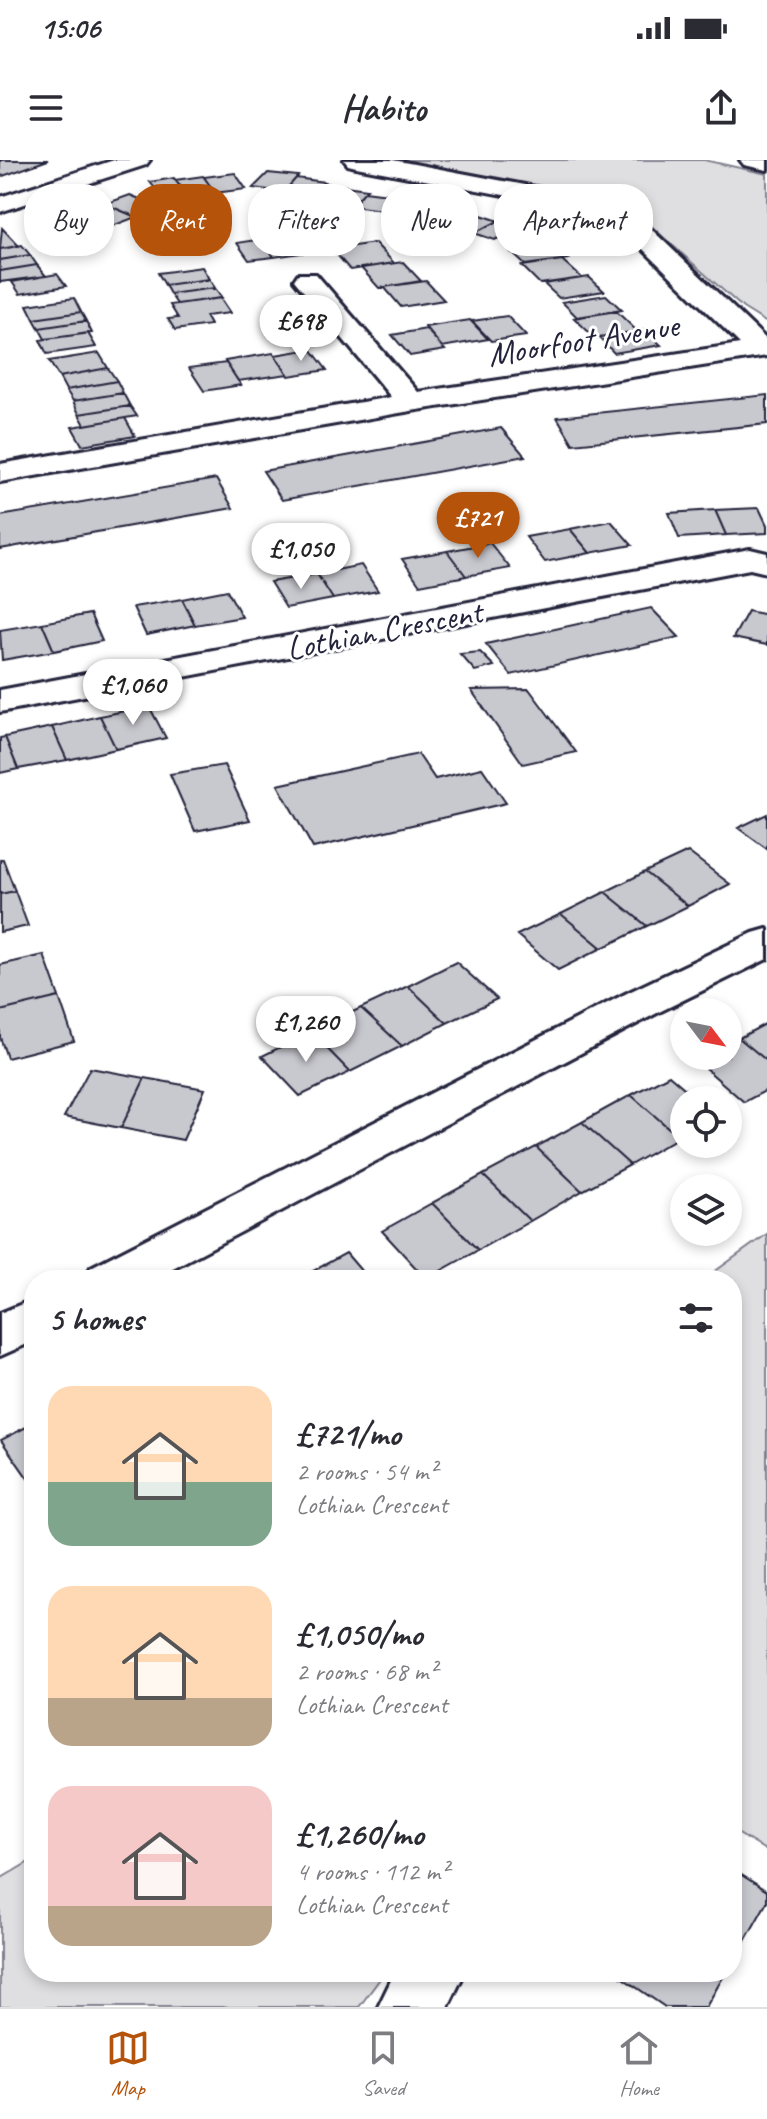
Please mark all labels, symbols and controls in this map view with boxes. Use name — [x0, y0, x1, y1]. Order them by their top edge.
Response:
text: 15:06 — [40, 9, 100, 47]
text: Habito — [341, 85, 426, 131]
icon: menu — [24, 86, 68, 130]
icon: share — [699, 86, 743, 130]
chip: Buy — [24, 184, 114, 256]
chip: Rent — [130, 184, 232, 256]
chip: Filters — [248, 184, 365, 256]
chip: New — [381, 184, 478, 256]
chip: Apartment — [494, 184, 653, 256]
pin: £698 — [254, 295, 348, 363]
street label: Moorfoot Avenue — [485, 303, 684, 376]
text: £698 — [277, 304, 325, 337]
pin: £721 — [431, 492, 525, 560]
text: £721 — [455, 501, 501, 534]
pin: £1,050 — [236, 523, 366, 591]
text: £1,050 — [269, 532, 333, 565]
street label: Lothian Crescent — [283, 589, 489, 670]
pin: £1,060 — [68, 659, 198, 727]
text: £1,060 — [101, 668, 165, 701]
pin: £1,260 — [241, 996, 371, 1064]
north arrow — [670, 998, 742, 1070]
map controls — [670, 998, 742, 1246]
text: £1,260 — [274, 1005, 338, 1038]
button: locate — [670, 1086, 742, 1158]
button: layers — [670, 1174, 742, 1246]
icon: filters — [674, 1296, 718, 1340]
text: 5 homes — [48, 1297, 143, 1340]
text: £721/mo — [296, 1412, 401, 1455]
icon: home — [112, 1418, 208, 1514]
text: 2 rooms · 54 m² — [296, 1455, 437, 1488]
text: Lothian Crescent — [296, 1488, 448, 1521]
text: £1,050/mo — [296, 1612, 422, 1655]
icon: home — [112, 1618, 208, 1714]
text: 2 rooms · 68 m² — [296, 1655, 437, 1688]
text: Lothian Crescent — [296, 1688, 448, 1721]
text: £1,260/mo — [296, 1812, 424, 1855]
icon: home — [112, 1818, 208, 1914]
text: 4 rooms · 112 m² — [296, 1855, 448, 1888]
text: Lothian Crescent — [296, 1888, 448, 1921]
tab: Map — [106, 2026, 150, 2102]
tab: Saved — [361, 2026, 405, 2102]
tab: Home — [617, 2026, 661, 2102]

